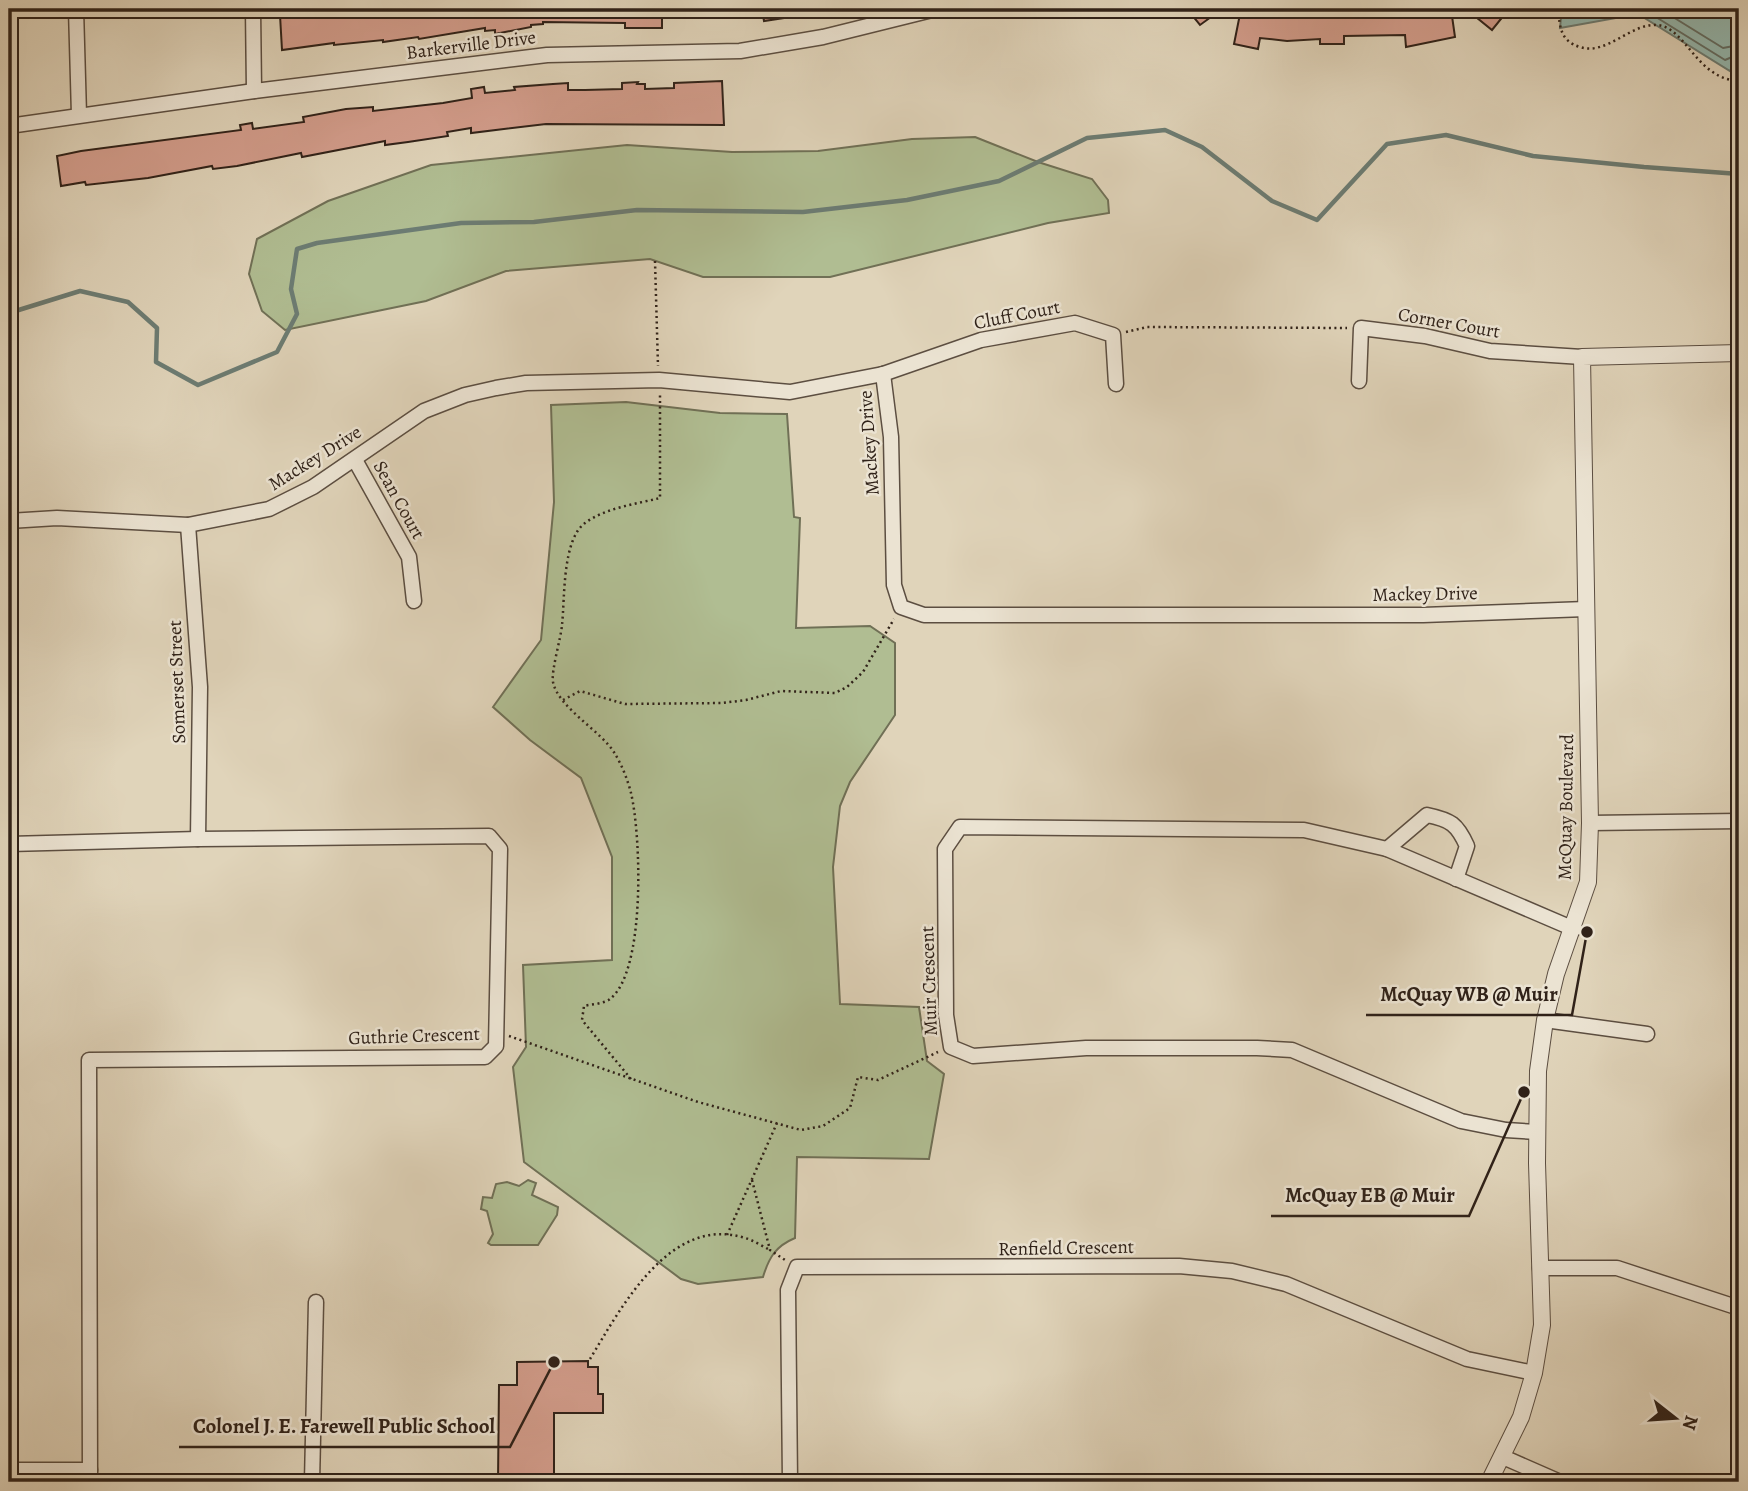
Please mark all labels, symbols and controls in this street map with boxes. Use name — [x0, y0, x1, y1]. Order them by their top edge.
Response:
street label: Barkerville Drive — [405, 24, 537, 66]
street label: Cluff Court — [972, 294, 1062, 336]
street label: Corner Court — [1396, 301, 1502, 345]
street label: Mackey Drive — [852, 390, 886, 496]
street label: Mackey Drive — [263, 419, 367, 497]
street label: Sean Court — [367, 456, 431, 544]
street label: Mackey Drive — [1372, 580, 1478, 608]
street label: Somerset Street — [162, 620, 192, 744]
street label: McQuay Boulevard — [1552, 733, 1580, 880]
street label: Muir Crescent — [914, 926, 944, 1036]
callout: McQuay WB @ Muir — [1366, 973, 1572, 1015]
text: McQuay WB @ Muir — [1380, 980, 1558, 1008]
street label: Guthrie Crescent — [348, 1021, 480, 1051]
callout: McQuay EB @ Muir — [1271, 1174, 1469, 1216]
text: McQuay EB @ Muir — [1285, 1181, 1455, 1209]
street label: Renfield Crescent — [998, 1234, 1134, 1262]
north arrow — [1640, 1382, 1710, 1452]
callout: Colonel J. E. Farewell Public School — [179, 1405, 510, 1447]
text: Colonel J. E. Farewell Public School — [193, 1412, 496, 1440]
text: N — [1676, 1412, 1705, 1433]

